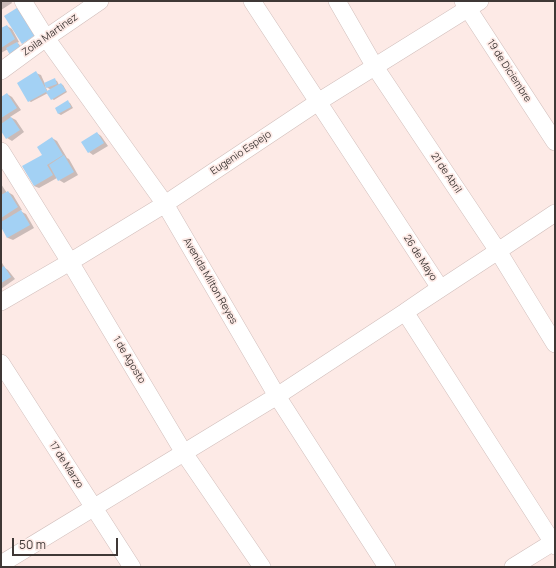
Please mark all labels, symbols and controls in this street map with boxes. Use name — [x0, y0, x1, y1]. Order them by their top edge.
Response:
street label: Zoila Martinez — [20, 11, 80, 59]
street label: 19 de Diciembre — [484, 38, 534, 104]
street label: Eugenio Espejo — [208, 128, 274, 178]
street label: 21 de Abril — [428, 151, 464, 195]
street label: 26 de Mayo — [401, 233, 439, 283]
street label: Avenida Milton Reyes — [180, 236, 240, 326]
street label: 1 de Agosto — [110, 334, 148, 386]
street label: 17 de Marzo — [47, 439, 85, 491]
scale bar — [14, 530, 120, 556]
text: 50 m — [19, 536, 46, 553]

